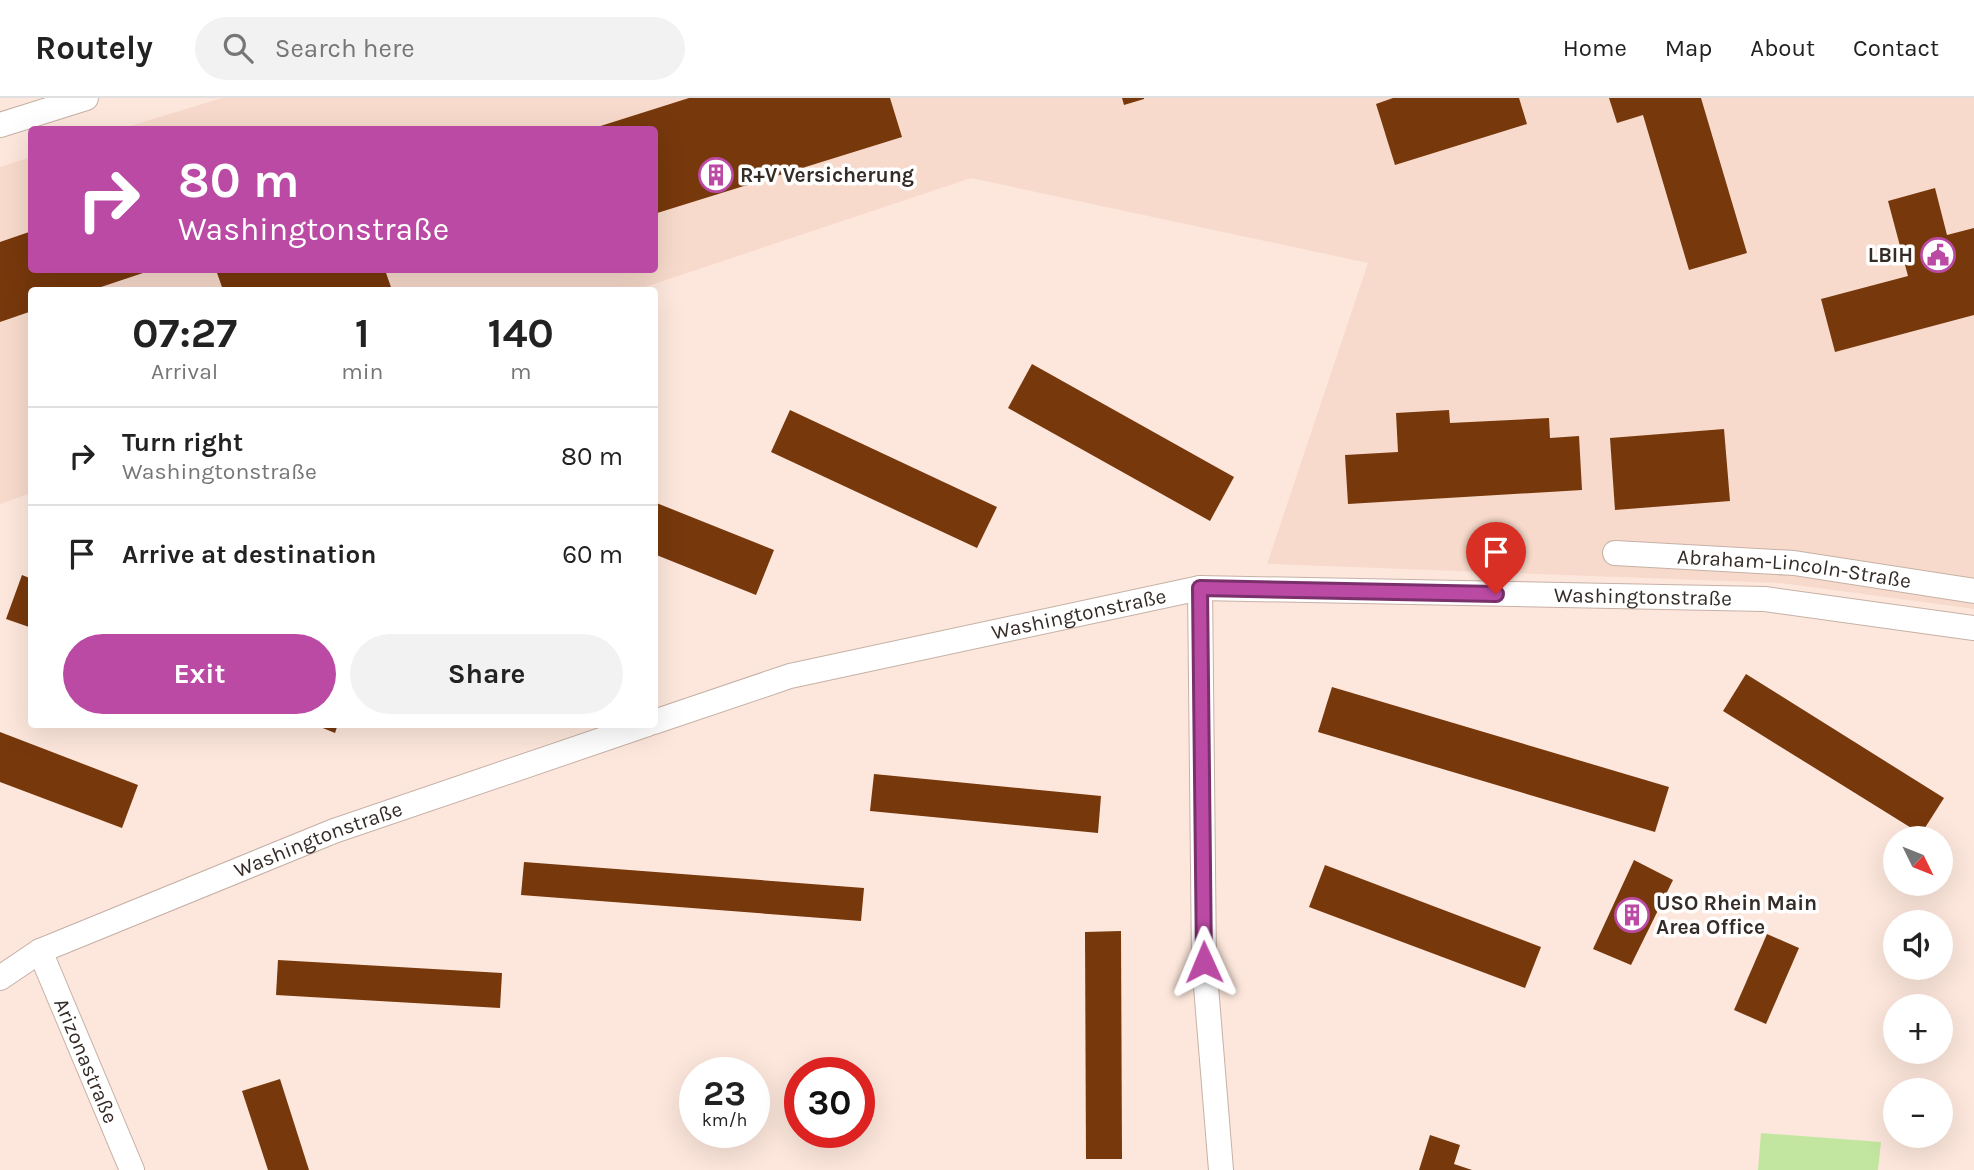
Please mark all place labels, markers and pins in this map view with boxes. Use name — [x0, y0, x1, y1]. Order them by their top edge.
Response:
building icon: R+V Versicherung — [697, 156, 735, 194]
place label: R+V Versicherung — [740, 163, 914, 187]
public building icon: LBIH — [1919, 236, 1957, 274]
place label: LBIH — [1868, 243, 1913, 267]
pin — [1466, 522, 1526, 594]
place label: USO Rhein Main Area Office — [1656, 891, 1817, 939]
building icon: USO Rhein Main Area Office — [1613, 896, 1651, 934]

